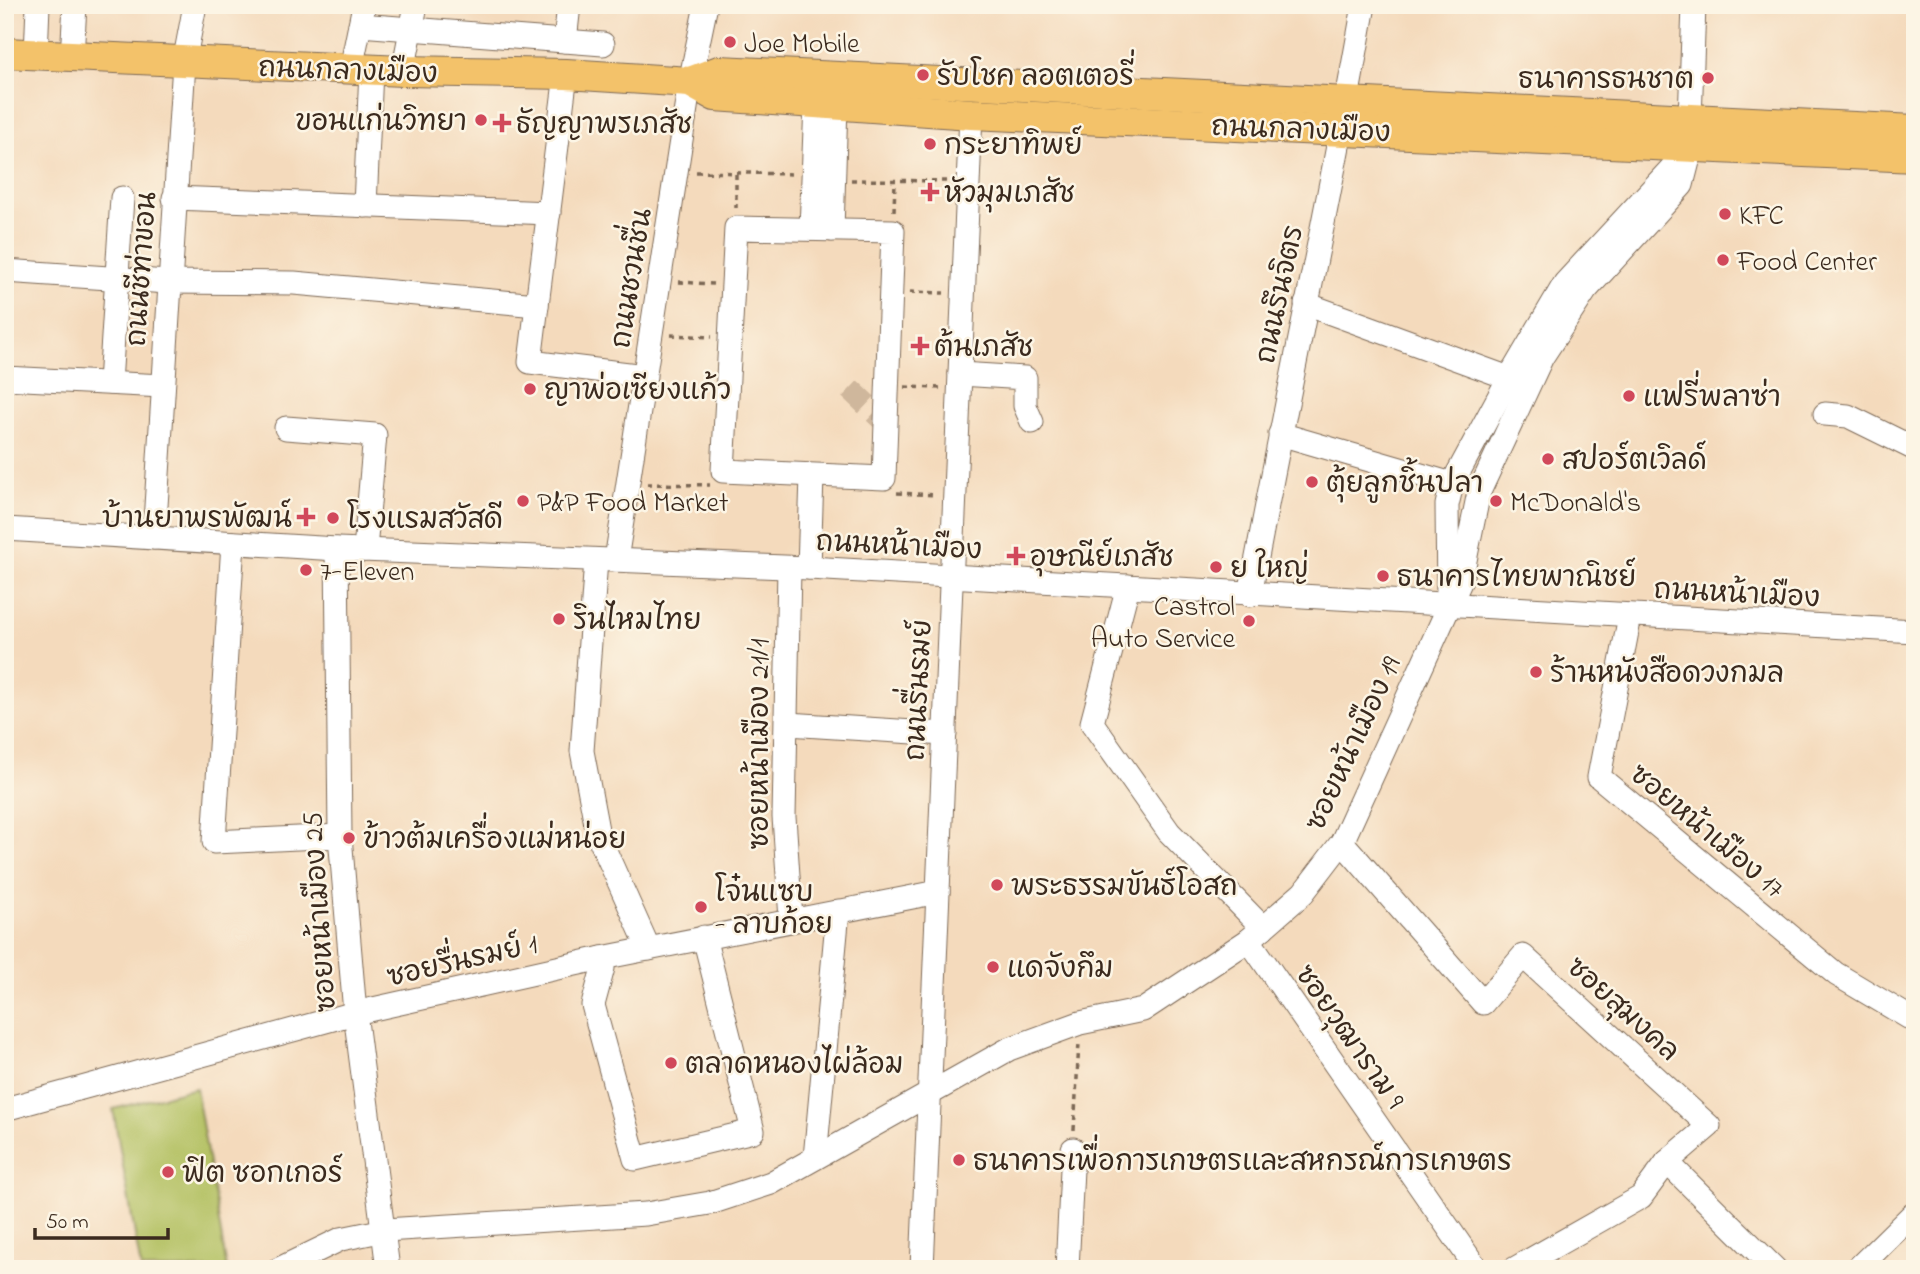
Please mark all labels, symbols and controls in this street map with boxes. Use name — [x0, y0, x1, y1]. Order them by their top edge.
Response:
place label: Joe Mobile — [744, 25, 860, 66]
marker: Joe Mobile — [722, 34, 738, 50]
street label: ถนนกลางเมือง — [258, 48, 438, 96]
place label: รับโชค ลอตเตอรี่ — [937, 49, 1135, 99]
place label: ธนาคารธนชาต — [1518, 61, 1694, 102]
marker: รับโชค ลอตเตอรี่ — [915, 67, 931, 83]
marker: ธนาคารธนชาต — [1700, 70, 1716, 86]
place label: ขอนแก่นวิทยา — [296, 102, 467, 144]
place label: ธัญญาพรเภสัช — [516, 106, 692, 147]
street label: ถนนกลางเมือง — [1211, 107, 1391, 155]
marker: ขอนแก่นวิทยา — [473, 112, 489, 128]
marker: ธัญญาพรเภสัช — [494, 115, 510, 131]
place label: กระยาทิพย์ — [944, 125, 1083, 168]
marker: กระยาทิพย์ — [922, 136, 938, 152]
place label: หัวมุมเภสัช — [944, 175, 1075, 216]
marker: หัวมุมเภสัช — [922, 184, 938, 200]
street label: ถนนชีท่าขอน — [117, 190, 169, 348]
place label: KFC — [1739, 197, 1784, 238]
street label: ถนนชวนชื่น — [593, 204, 665, 351]
marker: KFC — [1717, 206, 1733, 222]
street label: ถนนรึนจิตร — [1247, 222, 1316, 368]
place label: Food Center — [1736, 243, 1877, 284]
marker: Food Center — [1715, 252, 1731, 268]
place label: ต้นเภสัช — [934, 328, 1033, 370]
marker: ต้นเภสัช — [912, 338, 928, 354]
place label: แฟรี่พลาซ่า — [1643, 370, 1781, 420]
place label: ญาพ่อเซียงแก้ว — [544, 371, 731, 413]
marker: ญาพ่อเซียงแก้ว — [522, 381, 538, 397]
marker: แฟรี่พลาซ่า — [1621, 388, 1637, 404]
place label: สปอร์ตเวิลด์ — [1562, 440, 1707, 483]
marker: สปอร์ตเวิลด์ — [1540, 451, 1556, 467]
place label: ตุ้ยลูกชิ้นปลา — [1326, 457, 1483, 506]
marker: ตุ้ยลูกชิ้นปลา — [1304, 474, 1320, 490]
place label: P&P Food Market — [537, 484, 728, 525]
place label: McDonald's — [1510, 484, 1641, 525]
marker: P&P Food Market — [515, 493, 531, 509]
marker: McDonald's — [1488, 493, 1504, 509]
place label: บ้านยาพรพัฒน์ — [102, 498, 292, 541]
place label: โรงแรมสวัสดี — [347, 499, 503, 542]
marker: บ้านยาพรพัฒน์ — [298, 509, 314, 525]
marker: โรงแรมสวัสดี — [325, 510, 341, 526]
street label: ถนนหน้าเมือง — [815, 522, 983, 572]
place label: อุษณีย์เภสัช — [1030, 537, 1174, 580]
marker: อุษณีย์เภสัช — [1008, 548, 1024, 564]
place label: ย ใหญ่ — [1230, 548, 1309, 591]
place label: 7-Eleven — [320, 553, 414, 594]
place label: ธนาคารไทยพาณิชย์ — [1397, 557, 1636, 600]
marker: ย ใหญ่ — [1208, 559, 1224, 575]
marker: 7-Eleven — [298, 562, 314, 578]
marker: ธนาคารไทยพาณิชย์ — [1375, 568, 1391, 584]
street label: ถนนหน้าเมือง — [1653, 570, 1821, 620]
place label: Castrol Auto Service — [1091, 588, 1235, 661]
place label: รินไหมไทย — [573, 600, 702, 643]
marker: รินไหมไทย — [551, 611, 567, 627]
marker: Castrol Auto Service — [1241, 613, 1257, 629]
street label: ถนนรื่นรมย์ — [887, 618, 945, 762]
street label: ซอยหน้าเมือง 21/1 — [740, 638, 782, 850]
street label: ซอยหน้าเมือง 19 — [1296, 650, 1414, 838]
place label: ร้านหนังสือดวงกมล — [1550, 654, 1784, 696]
marker: ร้านหนังสือดวงกมล — [1528, 664, 1544, 680]
street label: ซอยหน้าเมือง 17 — [1619, 755, 1793, 910]
street label: ซอยหน้าเมือง 25 — [293, 810, 349, 1013]
place label: ข้าวต้มเครื่องแม่หน่อย — [363, 812, 626, 862]
marker: ข้าวต้มเครื่องแม่หน่อย — [341, 830, 357, 846]
place label: พระธรรมขันธ์โอสถ — [1011, 866, 1238, 909]
place label: โจ๋นแซบ - ลาบก้อย — [715, 872, 833, 947]
marker: พระธรรมขันธ์โอสถ — [989, 877, 1005, 893]
marker: โจ๋นแซบ - ลาบก้อย — [693, 899, 709, 915]
street label: ซอยรื่นรมย์ 1 — [381, 916, 542, 1000]
street label: ซอยสุมงคล — [1556, 949, 1687, 1072]
place label: แดจังกึม — [1007, 950, 1113, 991]
street label: ซอยวุฒาราม 9 — [1283, 957, 1413, 1119]
marker: แดจังกึม — [985, 959, 1001, 975]
place label: ตลาดหนองไผ่ล้อม — [685, 1044, 903, 1087]
marker: ตลาดหนองไผ่ล้อม — [663, 1055, 679, 1071]
place label: ธนาคารเพื่อการเกษตรและสหกรณ์การเกษตร — [973, 1134, 1512, 1184]
marker: ธนาคารเพื่อการเกษตรและสหกรณ์การเกษตร — [951, 1152, 967, 1168]
place label: ฟิต ซอกเกอร์ — [182, 1153, 343, 1196]
marker: ฟิต ซอกเกอร์ — [160, 1164, 176, 1180]
scale bar — [35, 1197, 168, 1241]
text: 50 m — [46, 1208, 89, 1238]

